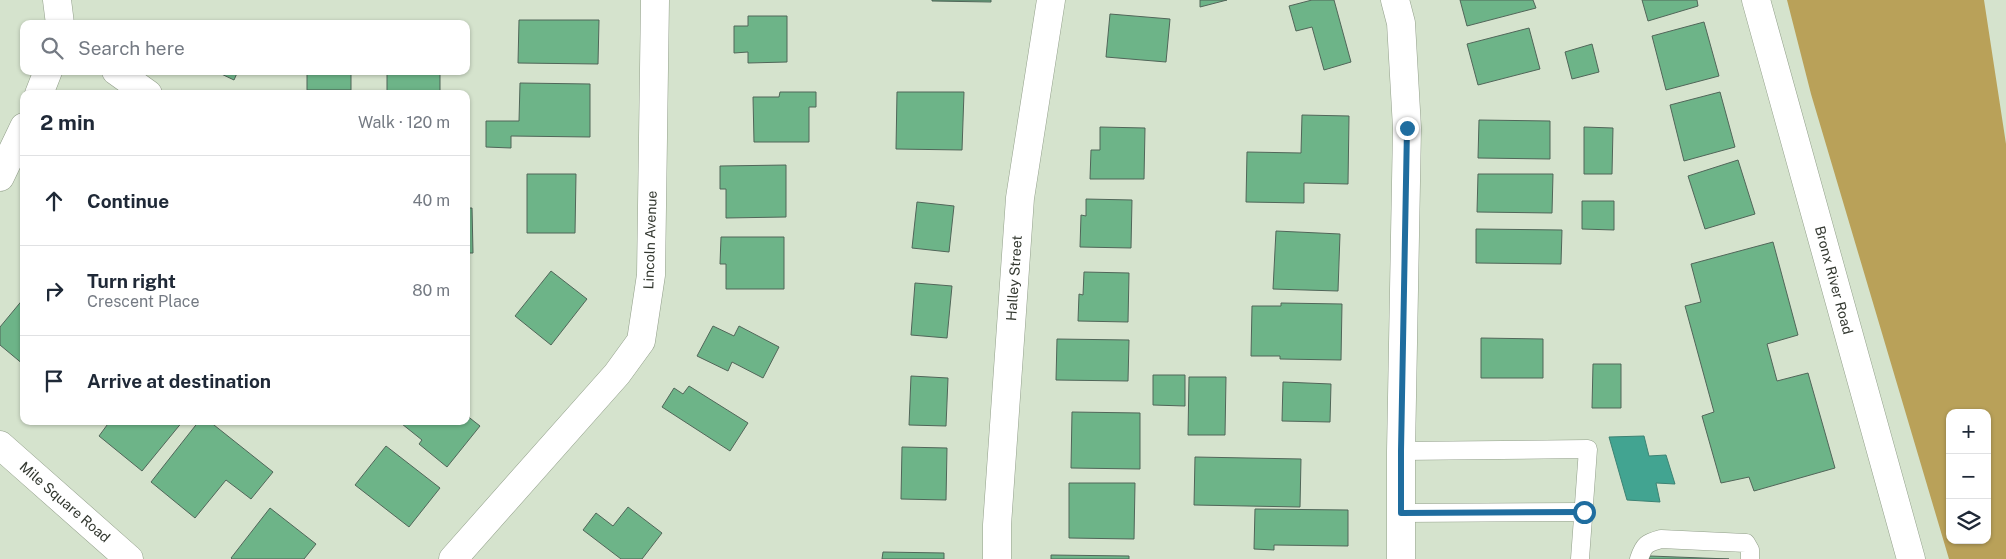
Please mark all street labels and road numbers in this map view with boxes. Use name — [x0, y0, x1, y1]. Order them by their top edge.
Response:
street label: Lincoln Avenue — [640, 190, 660, 290]
street label: Bronx River Road — [1812, 224, 1856, 336]
street label: Halley Street — [1003, 235, 1025, 321]
street label: Mile Square Road — [17, 458, 113, 546]

